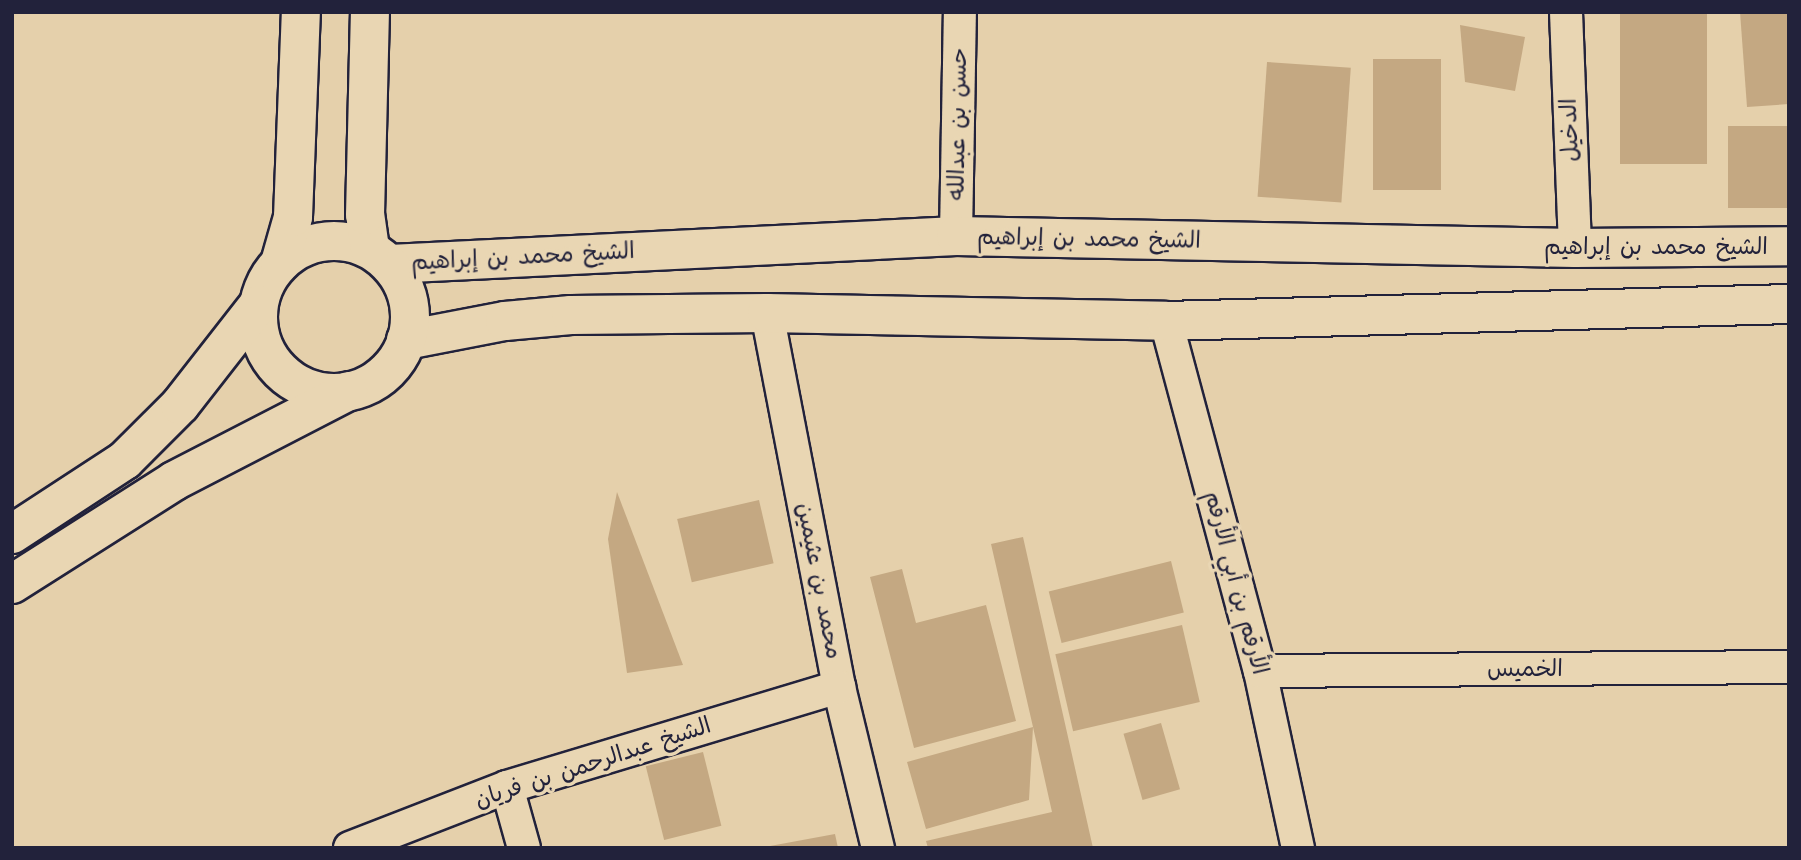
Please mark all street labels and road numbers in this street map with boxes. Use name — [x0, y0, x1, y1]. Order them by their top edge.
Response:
street label: حسن بن عبدالله — [943, 47, 973, 201]
street label: الدخيل — [1555, 98, 1585, 162]
street label: الشيخ محمد بن إبراهيم — [977, 223, 1201, 255]
street label: الشيخ محمد بن إبراهيم — [1544, 233, 1768, 261]
street label: الشيخ محمد بن إبراهيم — [410, 237, 636, 277]
street label: الأرقم بن أبي الأرقم — [1198, 488, 1274, 678]
street label: محمد بن عثيمين — [790, 501, 848, 661]
street label: الخميس — [1487, 655, 1563, 683]
street label: الشيخ عبدالرحمن بن فريان — [471, 712, 715, 814]

